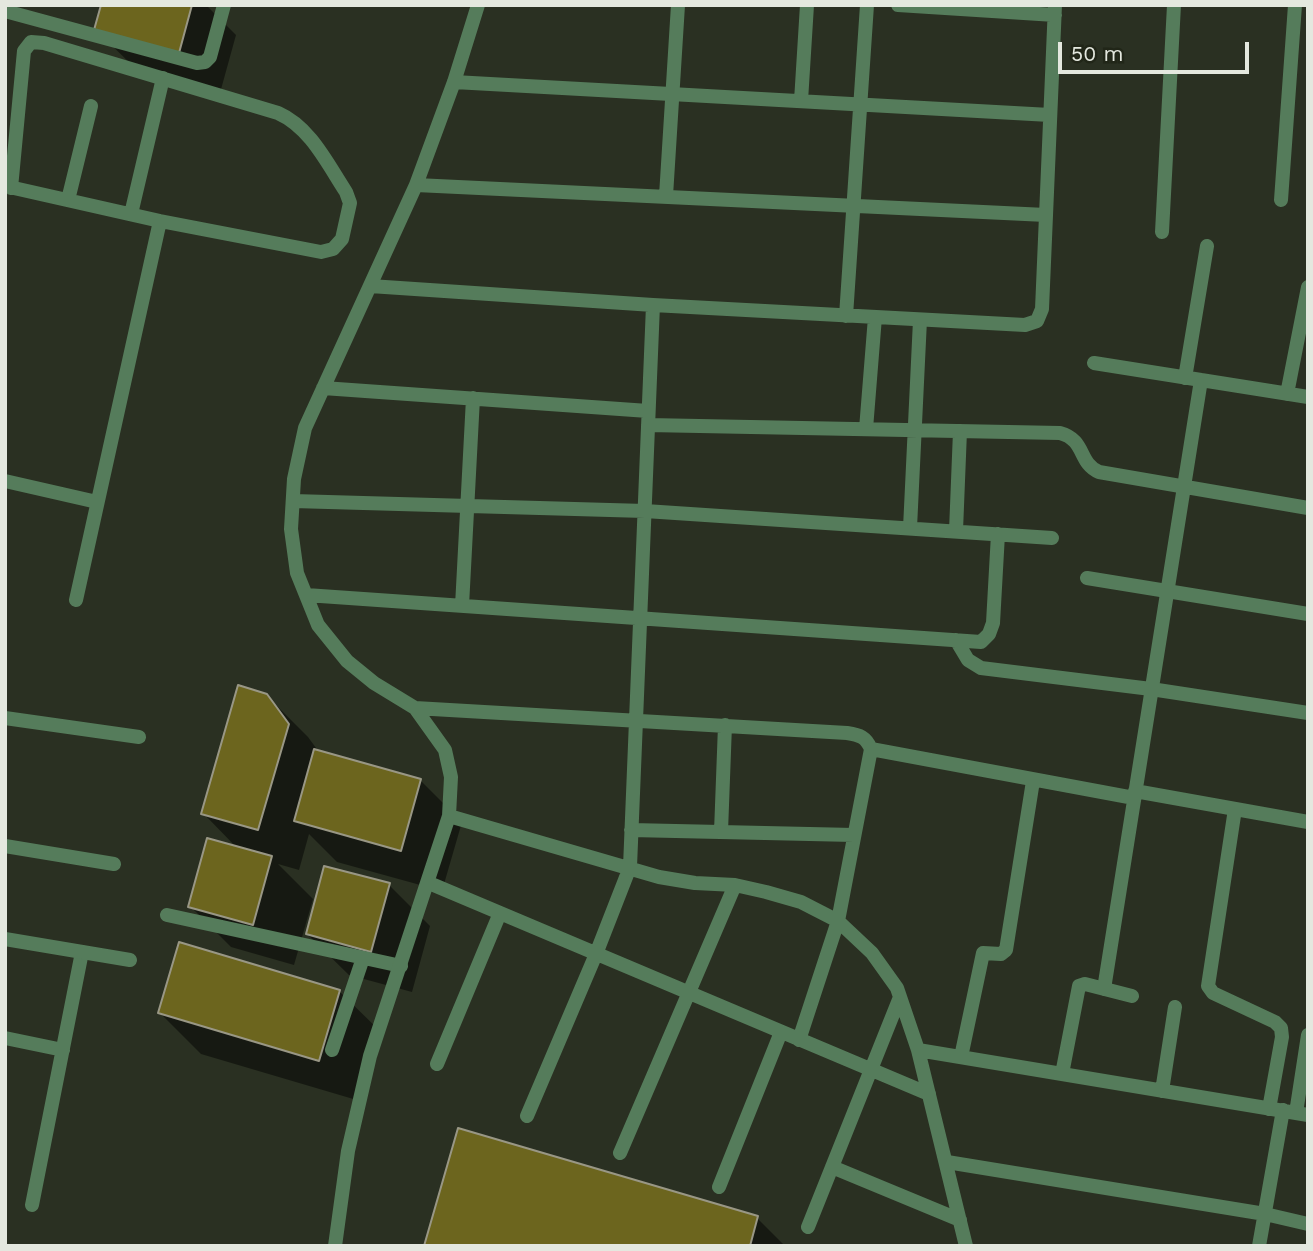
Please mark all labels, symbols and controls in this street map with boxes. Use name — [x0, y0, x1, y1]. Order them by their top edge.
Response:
scale bar — [1061, 28, 1252, 72]
text: 50 m — [1071, 41, 1123, 66]

